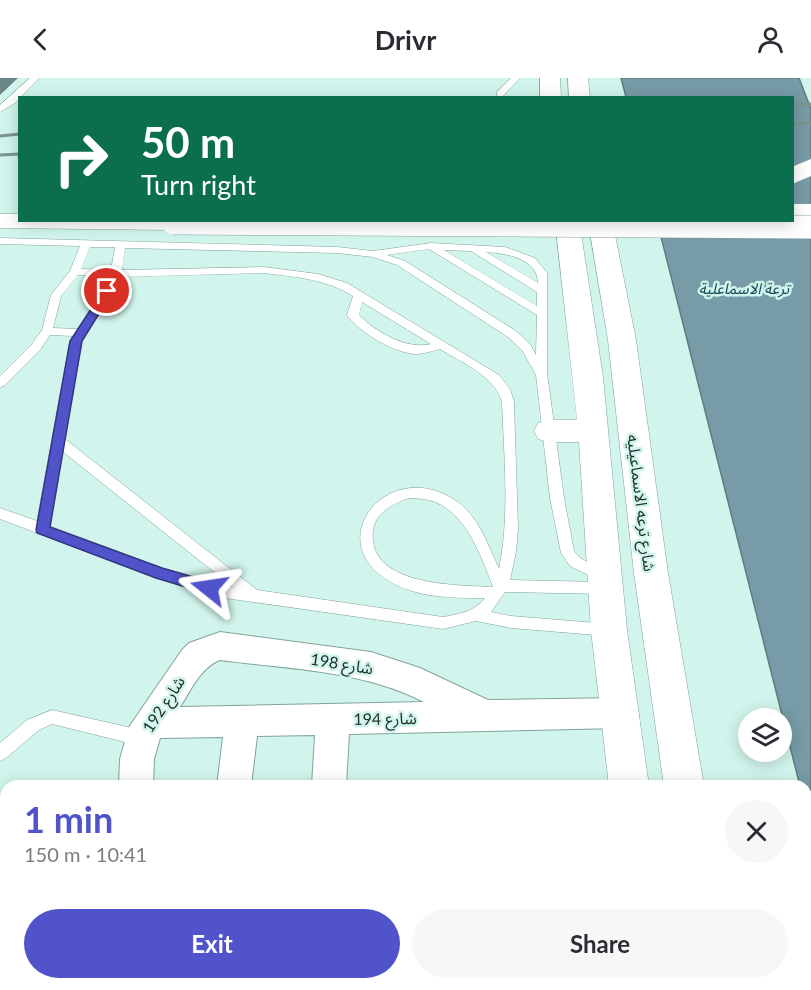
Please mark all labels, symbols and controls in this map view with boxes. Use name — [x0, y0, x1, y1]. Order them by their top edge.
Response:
icon: back — [24, 23, 57, 56]
text: Drivr — [375, 23, 436, 56]
icon: person — [754, 23, 787, 56]
text: 50 m — [141, 117, 235, 167]
icon: right — [42, 120, 120, 198]
text: Turn right — [141, 168, 256, 201]
pin — [81, 265, 132, 316]
icon: arrive — [90, 274, 123, 307]
water label: ترعة الاسماعلية — [699, 279, 792, 298]
street label: شارع ترعه الاسماعيليه — [620, 433, 660, 573]
position arrow — [177, 556, 241, 620]
street label: شارع 198 — [309, 649, 375, 681]
street label: شارع 192 — [138, 672, 192, 738]
street label: شارع 194 — [353, 708, 417, 732]
map controls — [738, 708, 792, 762]
button: layers — [738, 708, 792, 762]
text: 1 min — [24, 797, 113, 841]
button: close — [725, 800, 788, 863]
text: 150 m · 10:41 — [24, 842, 147, 866]
button: Exit — [24, 909, 400, 978]
button: Share — [412, 909, 788, 978]

